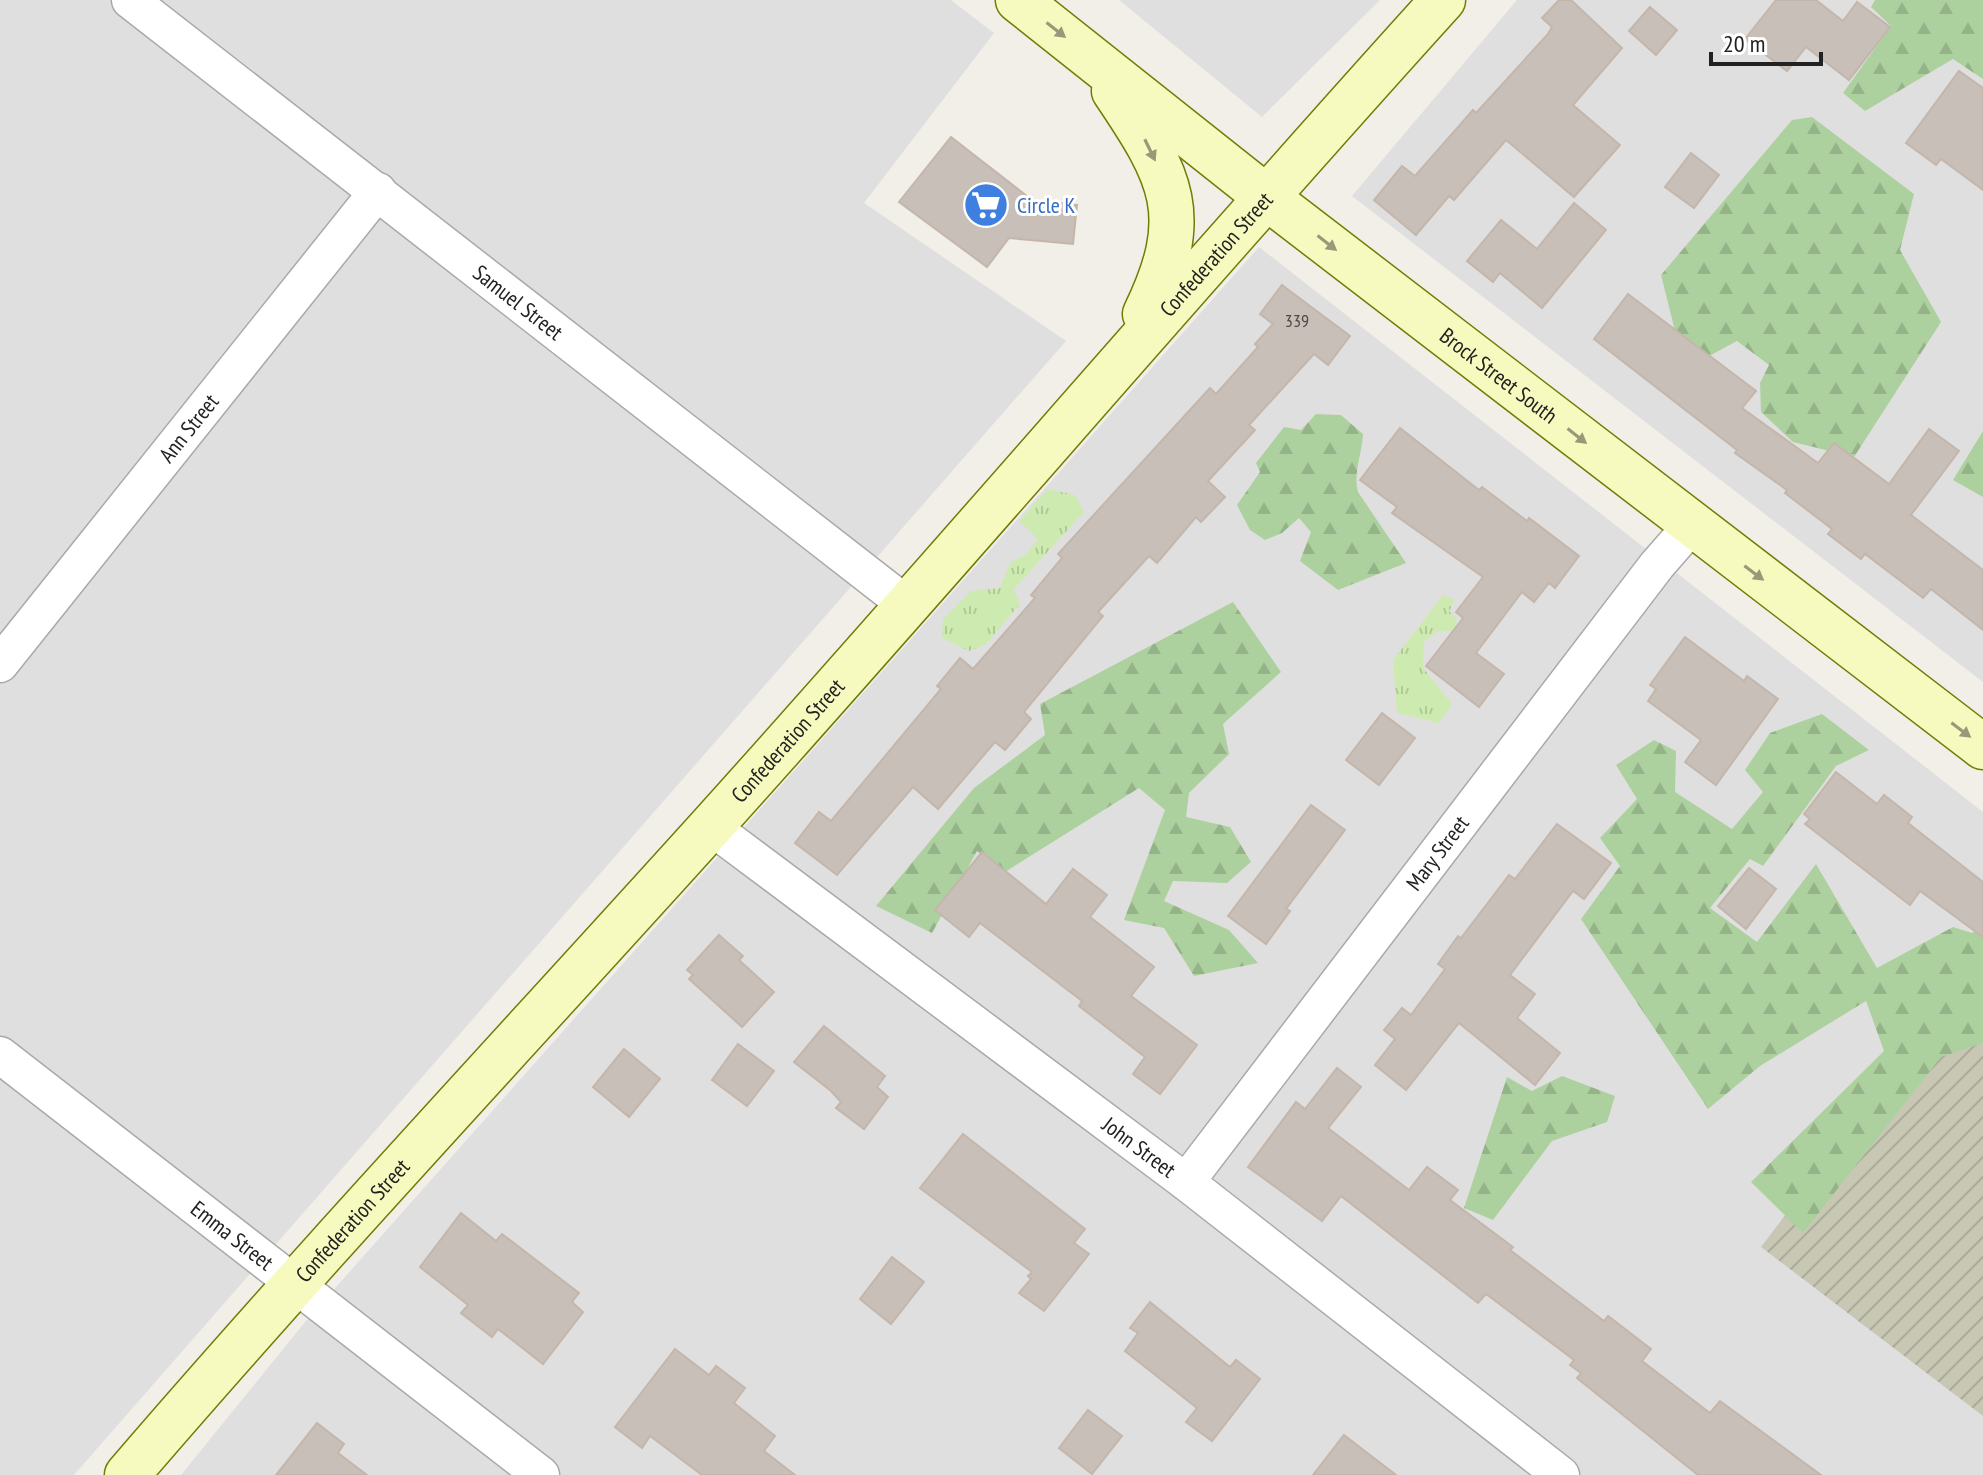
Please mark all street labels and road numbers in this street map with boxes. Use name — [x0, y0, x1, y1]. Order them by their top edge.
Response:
street label: Confederation Street — [1154, 186, 1278, 322]
street label: Samuel Street — [468, 258, 569, 346]
street label: Brock Street South — [1434, 321, 1563, 429]
street label: Ann Street — [153, 388, 224, 468]
street label: Confederation Street — [725, 673, 850, 808]
street label: Mary Street — [1400, 810, 1475, 896]
street label: John Street — [1096, 1110, 1181, 1184]
street label: Confederation Street — [289, 1153, 415, 1288]
street label: Emma Street — [185, 1194, 279, 1276]

